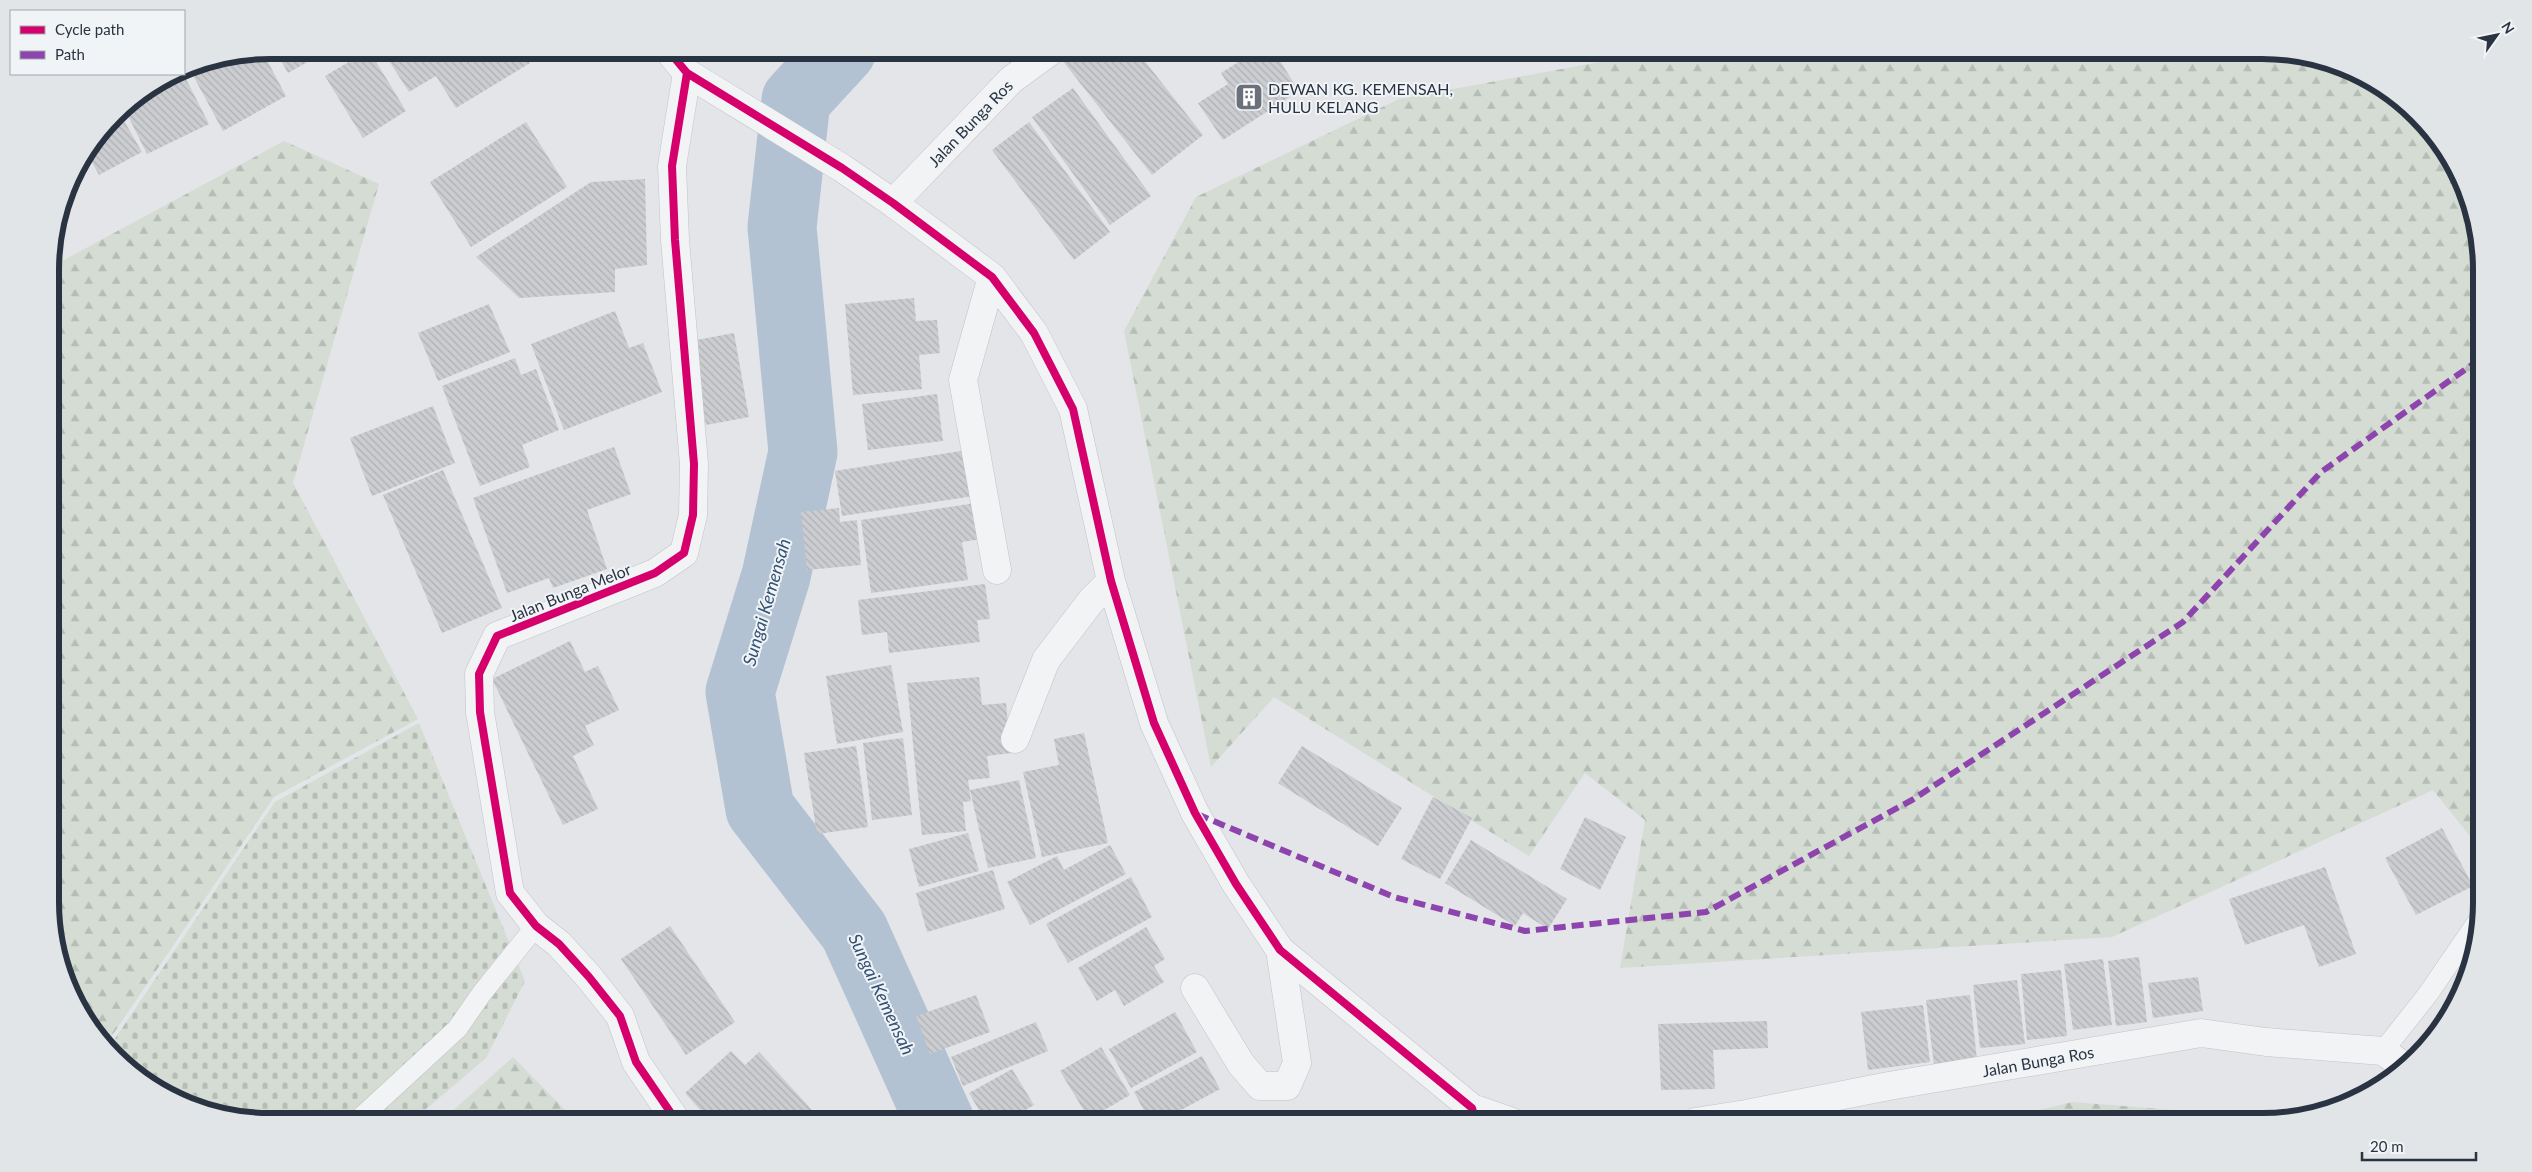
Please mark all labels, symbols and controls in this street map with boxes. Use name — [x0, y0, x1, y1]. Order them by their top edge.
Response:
legend — [10, 10, 185, 75]
north arrow — [2472, 10, 2522, 60]
text: N — [2498, 18, 2518, 37]
text: Cycle path — [55, 20, 124, 38]
text: Path — [55, 45, 85, 63]
street label: Jalan Bunga Ros — [924, 76, 1016, 170]
place label: DEWAN KG. KEMENSAH, HULU KELANG — [1268, 79, 1453, 116]
building icon: DEWAN KG. KEMENSAH, HULU KELANG — [1234, 82, 1264, 112]
water label: Sungai Kemensah — [737, 536, 795, 668]
street label: Jalan Bunga Melor — [507, 559, 634, 625]
water label: Sungai Kemensah — [844, 930, 920, 1058]
street label: Jalan Bunga Ros — [1981, 1042, 2095, 1080]
scale bar — [2362, 1130, 2476, 1162]
text: 20 m — [2370, 1137, 2404, 1155]

